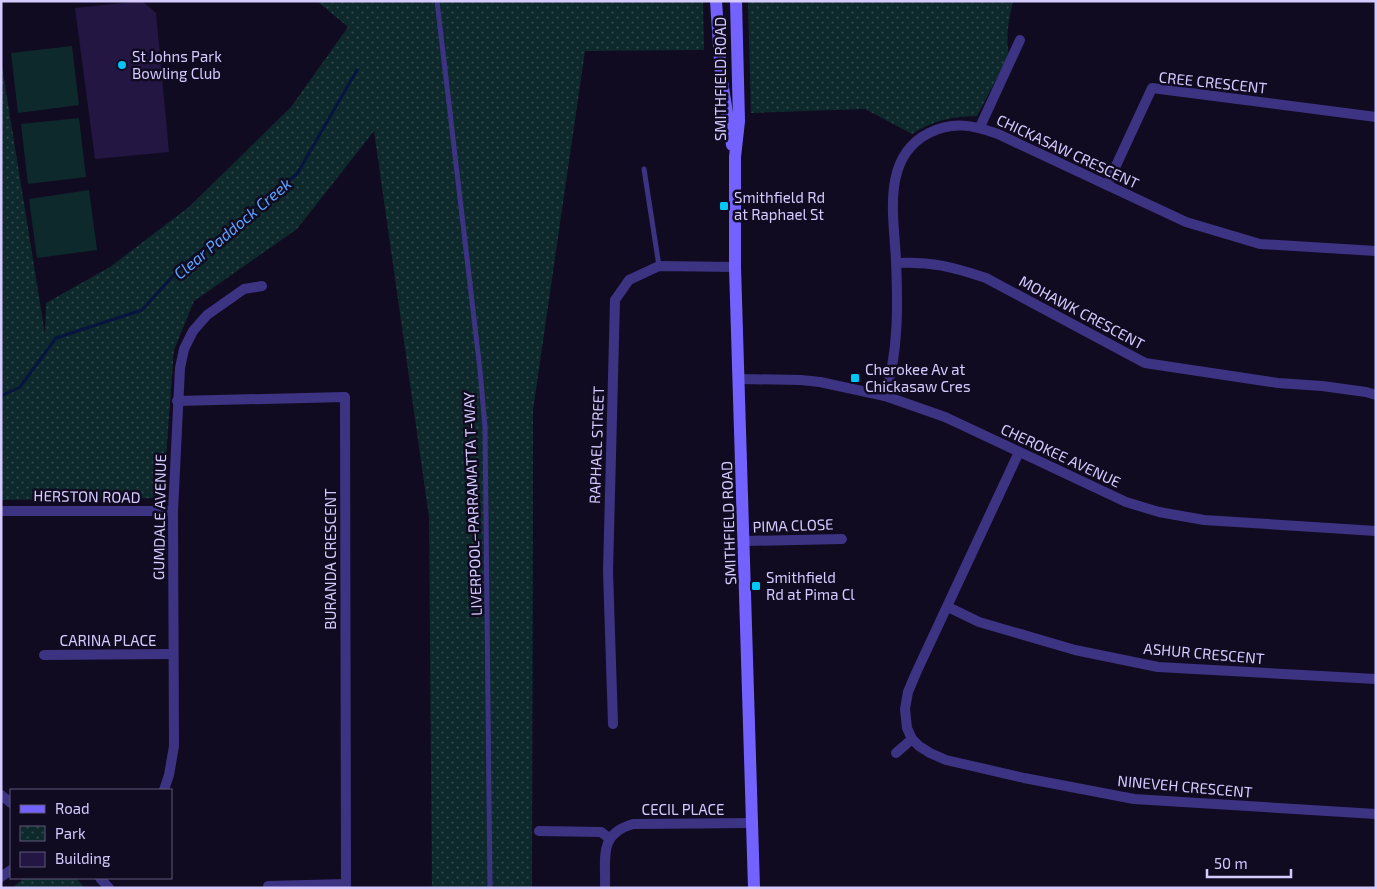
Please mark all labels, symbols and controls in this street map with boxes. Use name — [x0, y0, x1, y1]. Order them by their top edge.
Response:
street label: SMITHFIELD ROAD — [711, 17, 729, 141]
place label: St Johns Park Bowling Club — [132, 47, 222, 82]
marker: St Johns Park Bowling Club — [116, 59, 128, 71]
street label: CREE CRESCENT — [1158, 67, 1268, 97]
street label: CHICKASAW CRESCENT — [994, 110, 1142, 192]
water label: Clear Paddock Creek — [169, 173, 295, 283]
place label: Smithfield Rd at Raphael St — [734, 188, 825, 223]
marker: Smithfield Rd at Raphael St — [718, 200, 730, 212]
street label: MOHAWK CRESCENT — [1016, 271, 1148, 353]
place label: Cherokee Av at Chickasaw Cres — [865, 360, 971, 395]
marker: Cherokee Av at Chickasaw Cres — [849, 372, 861, 384]
street label: RAPHAEL STREET — [585, 386, 607, 504]
street label: LIVERPOOL–PARRAMATTA T-WAY — [459, 391, 485, 616]
street label: CHEROKEE AVENUE — [998, 419, 1124, 491]
street label: GUMDALE AVENUE — [149, 454, 169, 580]
street label: SMITHFIELD ROAD — [717, 461, 739, 585]
street label: HERSTON ROAD — [33, 486, 141, 506]
street label: BURANDA CRESCENT — [321, 488, 339, 630]
street label: PIMA CLOSE — [752, 515, 834, 535]
place label: Smithfield Rd at Pima Cl — [766, 568, 855, 603]
marker: Smithfield Rd at Pima Cl — [750, 580, 762, 592]
street label: CARINA PLACE — [60, 631, 156, 649]
street label: ASHUR CRESCENT — [1143, 639, 1265, 667]
street label: NINEVEH CRESCENT — [1117, 771, 1253, 801]
legend — [10, 789, 172, 879]
text: Road — [55, 799, 90, 817]
street label: CECIL PLACE — [642, 800, 724, 818]
text: Park — [55, 824, 86, 842]
scale bar — [1207, 846, 1291, 878]
text: Building — [55, 849, 111, 867]
text: 50 m — [1214, 854, 1248, 872]

